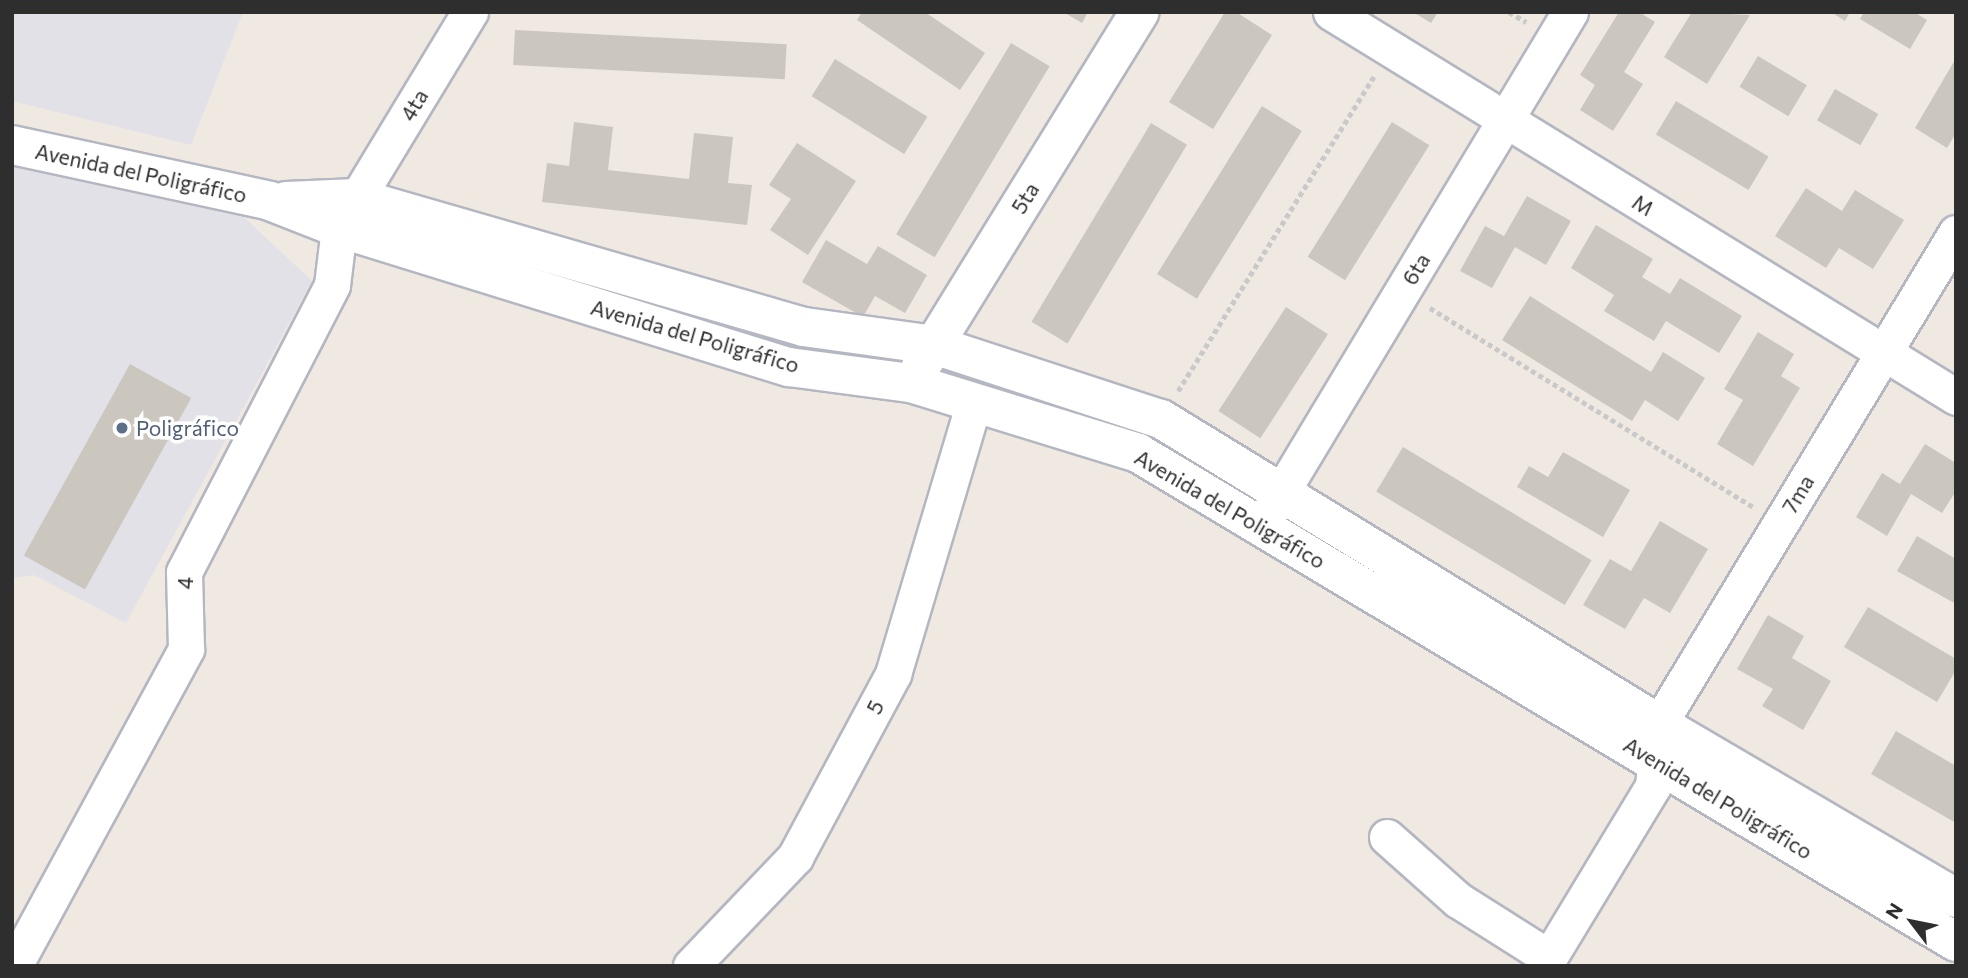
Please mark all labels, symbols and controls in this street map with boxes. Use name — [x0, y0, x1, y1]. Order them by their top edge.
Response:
street label: 4ta — [395, 85, 433, 125]
street label: Avenida del Poligráfico — [33, 138, 249, 208]
street label: 5ta — [1006, 178, 1044, 218]
street label: M — [1628, 189, 1658, 221]
street label: 6ta — [1397, 249, 1435, 289]
street label: Avenida del Poligráfico — [588, 294, 802, 378]
place label: Poligráfico — [136, 415, 239, 441]
marker: Poligráfico — [114, 420, 130, 436]
street label: Avenida del Poligráfico — [1130, 444, 1330, 574]
street label: 7ma — [1777, 470, 1819, 518]
street label: 4 — [172, 576, 198, 590]
street label: 5 — [861, 696, 889, 718]
street label: Avenida del Poligráfico — [1619, 732, 1817, 864]
north arrow — [1877, 887, 1947, 957]
text: N — [1880, 898, 1907, 923]

